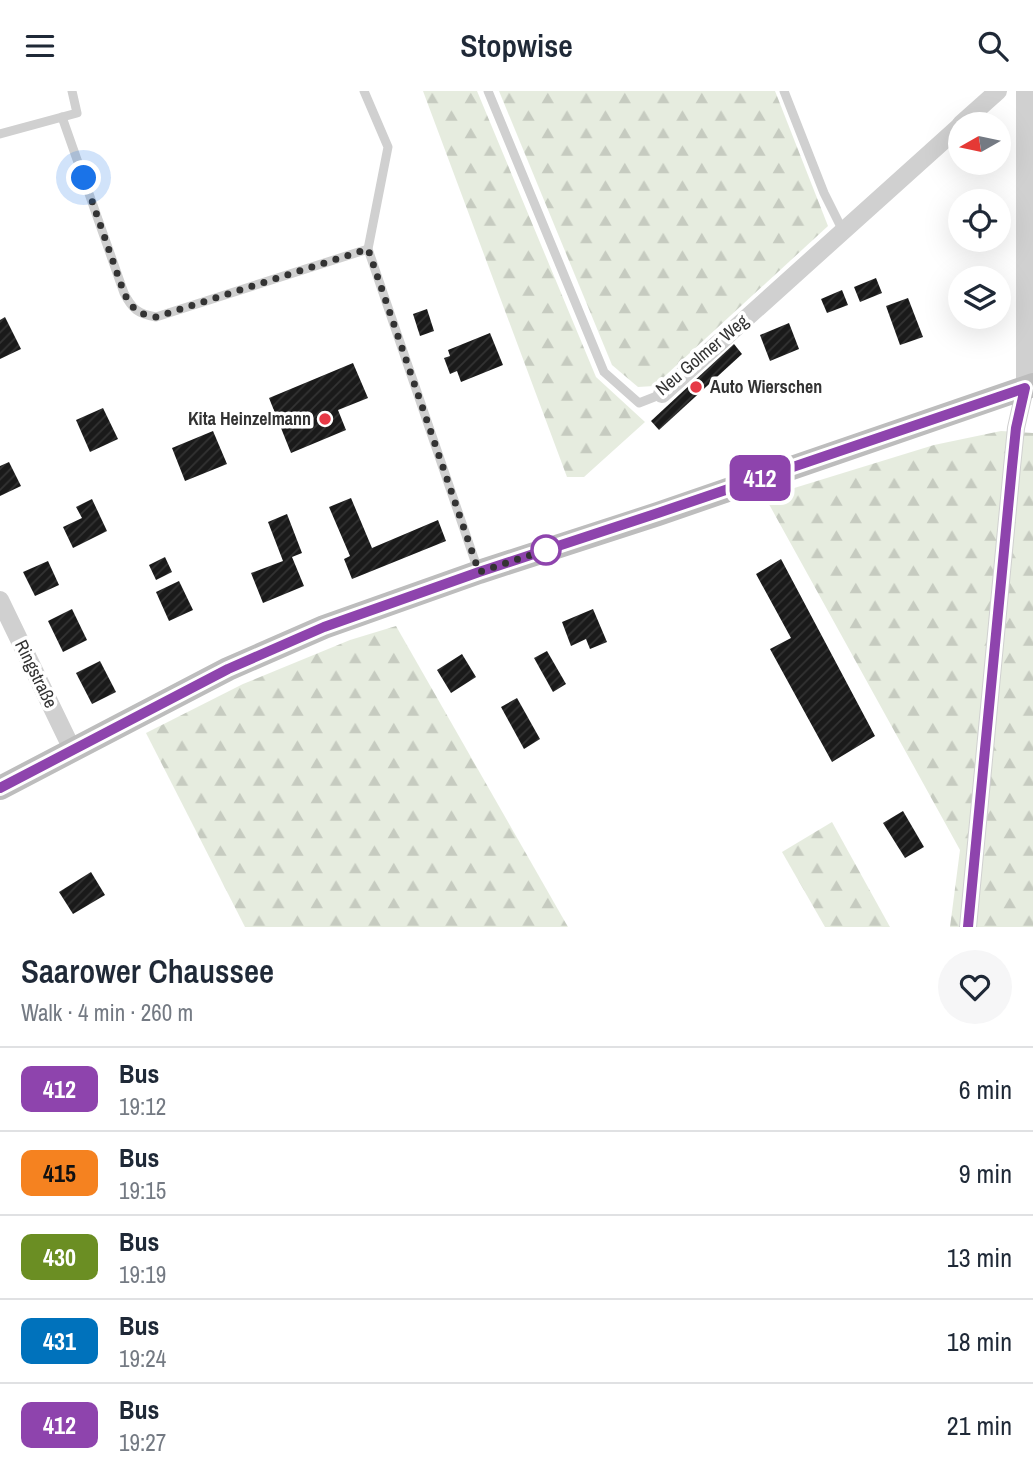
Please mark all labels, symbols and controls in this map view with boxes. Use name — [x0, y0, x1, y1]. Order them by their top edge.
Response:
text: Stopwise — [460, 24, 573, 67]
icon: menu — [21, 27, 59, 65]
icon: search — [974, 27, 1012, 65]
north arrow — [948, 112, 1012, 175]
map controls — [948, 112, 1011, 329]
your location — [66, 160, 101, 195]
button: locate — [948, 189, 1011, 252]
button: layers — [948, 266, 1011, 329]
street label: Neu Golmer Weg — [650, 308, 754, 401]
place label: Auto Wierschen — [710, 374, 822, 399]
marker: Auto Wierschen — [688, 379, 704, 395]
place label: Kita Heinzelmann — [188, 406, 311, 431]
marker: Kita Heinzelmann — [317, 411, 333, 427]
line badge: 412 — [720, 455, 800, 501]
text: 412 — [744, 462, 776, 494]
unlabelled marker — [531, 535, 561, 565]
street label: Ringstraße — [9, 635, 64, 712]
text: Saarower Chaussee — [21, 949, 274, 993]
button: heart — [938, 950, 1012, 1024]
text: Walk · 4 min · 260 m — [21, 997, 193, 1028]
text: Bus — [119, 1056, 159, 1091]
text: 6 min — [959, 1072, 1012, 1107]
text: 412 — [43, 1073, 76, 1105]
text: 19:12 — [119, 1091, 166, 1122]
text: Bus — [119, 1140, 159, 1175]
text: 9 min — [959, 1156, 1012, 1191]
text: 415 — [43, 1157, 76, 1189]
text: 19:15 — [119, 1175, 166, 1206]
text: Bus — [119, 1224, 159, 1259]
text: 13 min — [947, 1240, 1012, 1275]
text: 430 — [43, 1241, 76, 1273]
text: 19:19 — [119, 1259, 166, 1290]
text: Bus — [119, 1308, 159, 1343]
text: 18 min — [947, 1324, 1012, 1359]
text: 431 — [43, 1325, 76, 1357]
text: 19:24 — [119, 1343, 166, 1374]
text: Bus — [119, 1392, 159, 1427]
text: 21 min — [947, 1408, 1012, 1443]
text: 412 — [43, 1409, 76, 1441]
text: 19:27 — [119, 1427, 166, 1458]

